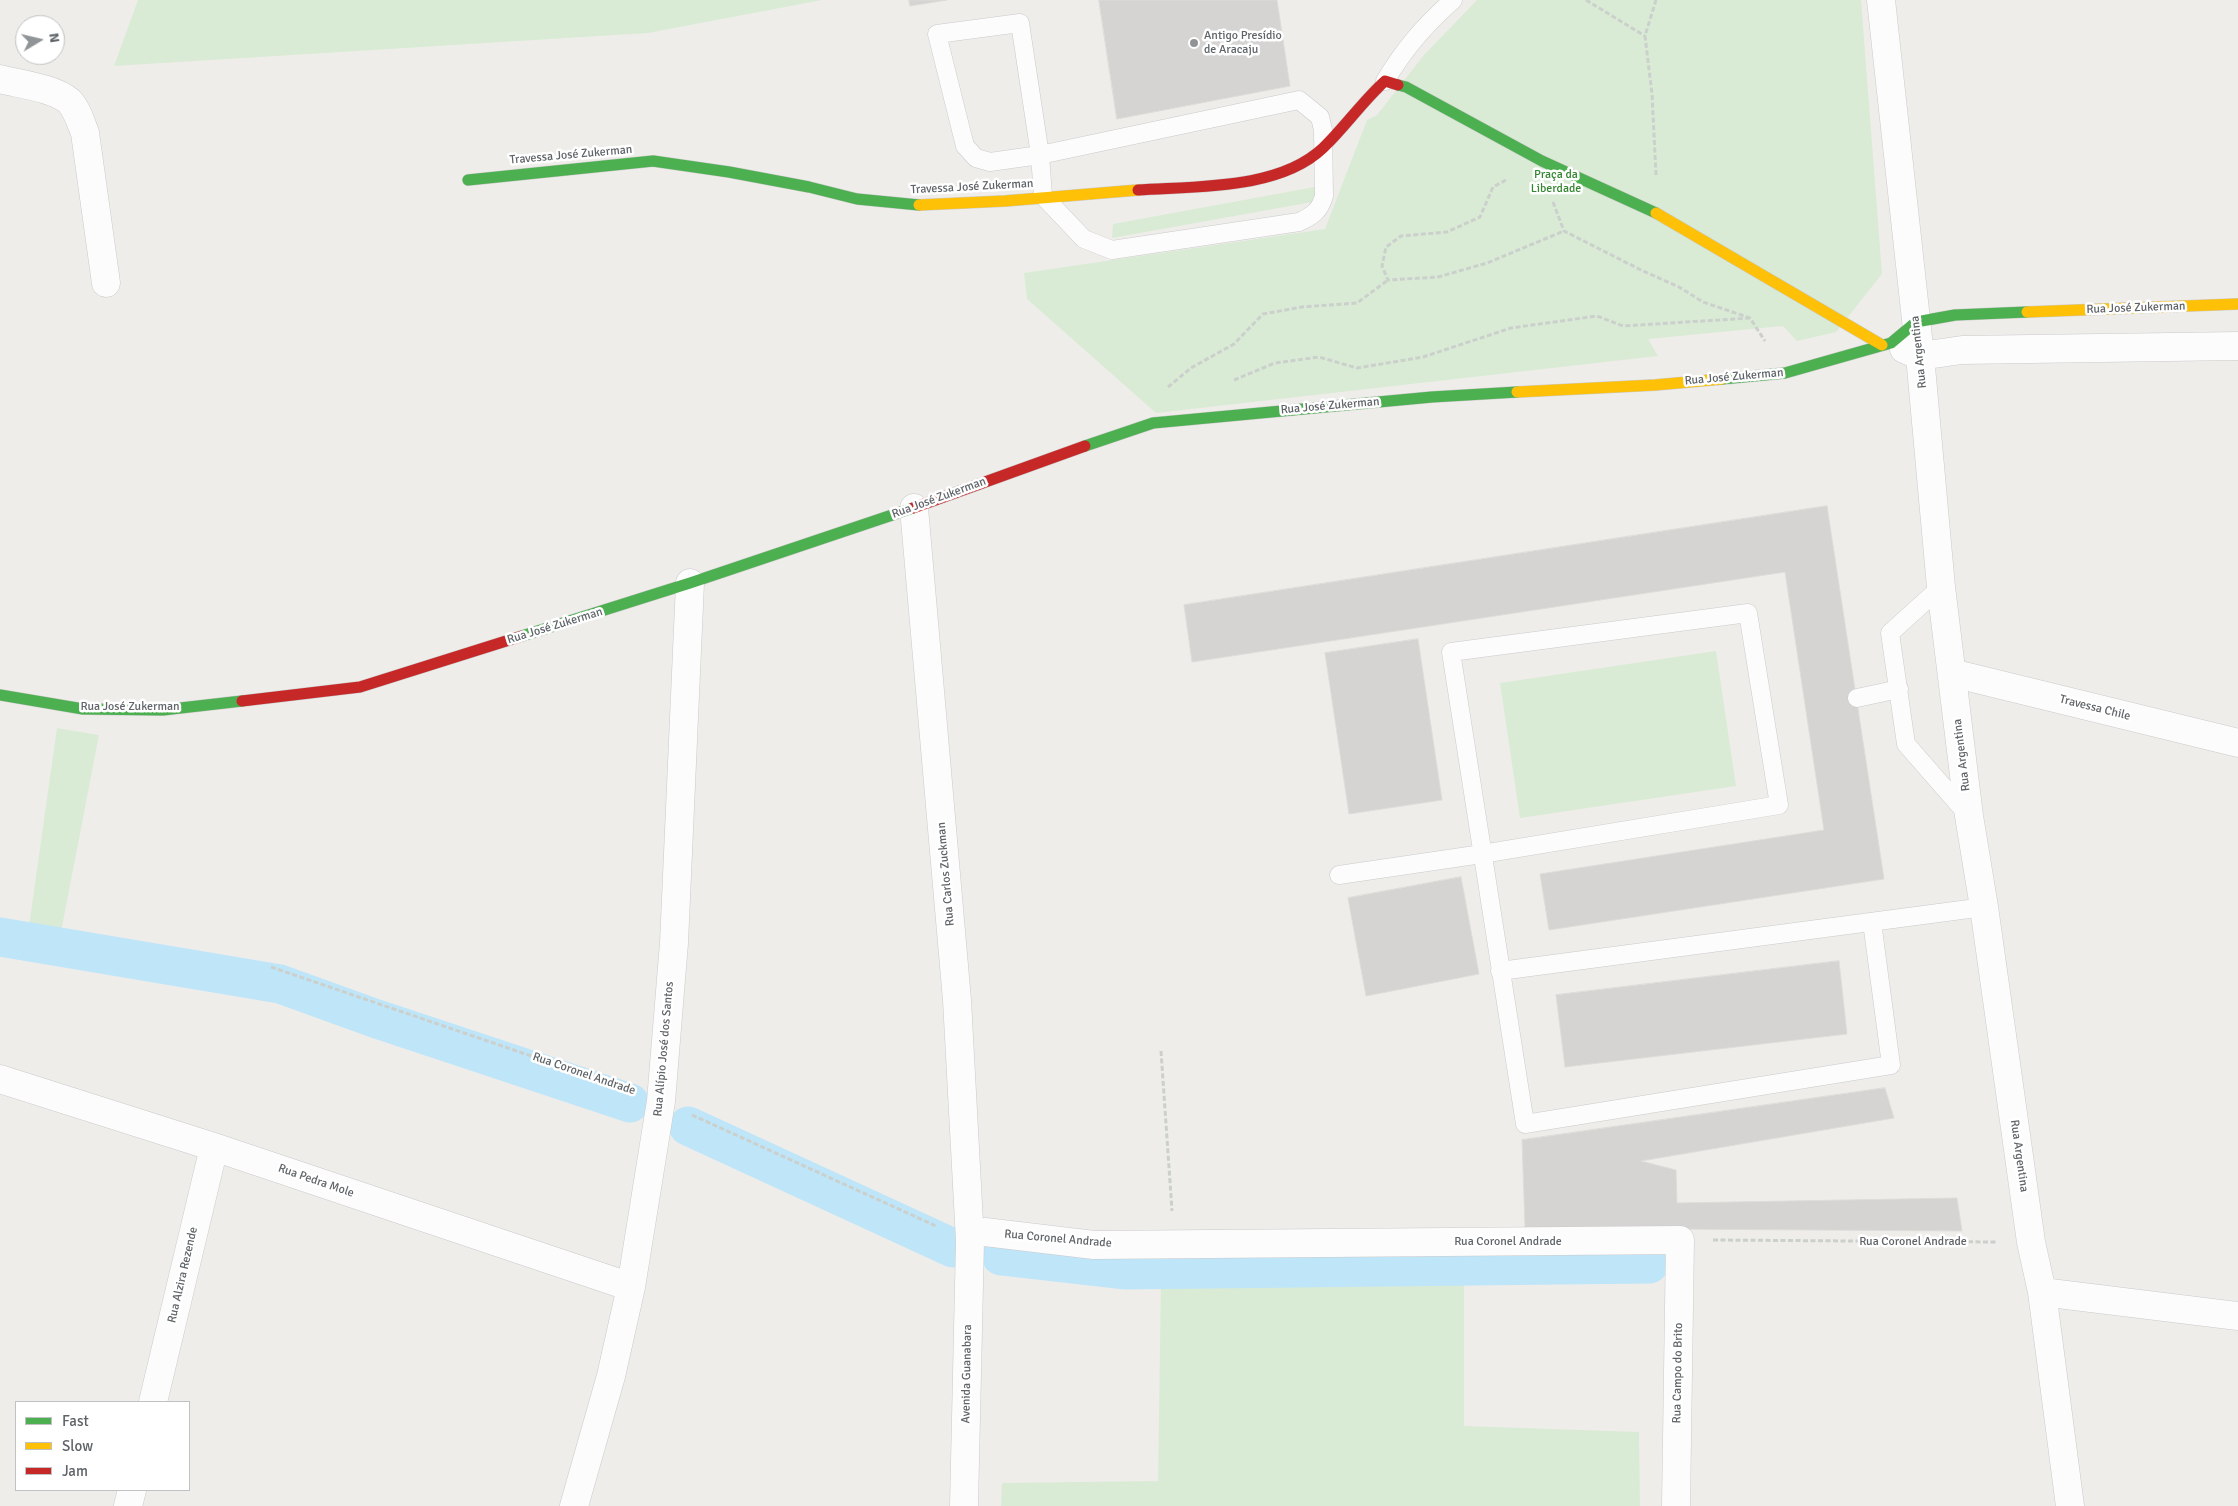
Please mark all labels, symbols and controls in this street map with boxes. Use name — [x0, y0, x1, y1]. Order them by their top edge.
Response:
north arrow — [15, 15, 65, 65]
place label: Antigo Presídio de Aracaju — [1204, 29, 1282, 57]
text: N — [45, 32, 63, 44]
marker: Antigo Presídio de Aracaju — [1188, 37, 1200, 49]
street label: Travessa José Zukerman — [509, 142, 633, 168]
park label: Praça da Liberdade — [1531, 168, 1581, 196]
street label: Travessa José Zukerman — [910, 177, 1034, 197]
street label: Rua José Zukerman — [2086, 299, 2186, 317]
street label: Rua Argentina — [1908, 315, 1930, 389]
street label: Rua José Zukerman — [1684, 366, 1784, 388]
street label: Rua José Zukerman — [1280, 395, 1380, 417]
street label: Rua José Zukerman — [890, 474, 988, 522]
street label: Rua José Zukerman — [505, 605, 605, 647]
street label: Travessa Chile — [2058, 692, 2132, 724]
street label: Rua José Zukerman — [80, 700, 180, 714]
street label: Rua Argentina — [1950, 718, 1974, 792]
street label: Rua Carlos Zuckman — [934, 821, 958, 927]
street label: Rua Alípio José dos Santos — [651, 981, 677, 1117]
street label: Rua Coronel Andrade — [531, 1050, 637, 1098]
street label: Rua Argentina — [2007, 1119, 2031, 1193]
street label: Rua Pedra Mole — [276, 1161, 356, 1201]
street label: Rua Alzira Rezende — [165, 1226, 201, 1324]
street label: Rua Coronel Andrade — [1004, 1227, 1112, 1251]
street label: Rua Coronel Andrade — [1454, 1235, 1562, 1249]
street label: Rua Coronel Andrade — [1859, 1235, 1967, 1249]
street label: Rua Campo do Brito — [1670, 1323, 1686, 1423]
street label: Avenida Guanabara — [959, 1324, 975, 1424]
legend — [15, 1401, 190, 1491]
text: Fast — [62, 1412, 89, 1430]
text: Slow — [62, 1437, 93, 1455]
text: Jam — [62, 1462, 88, 1480]

